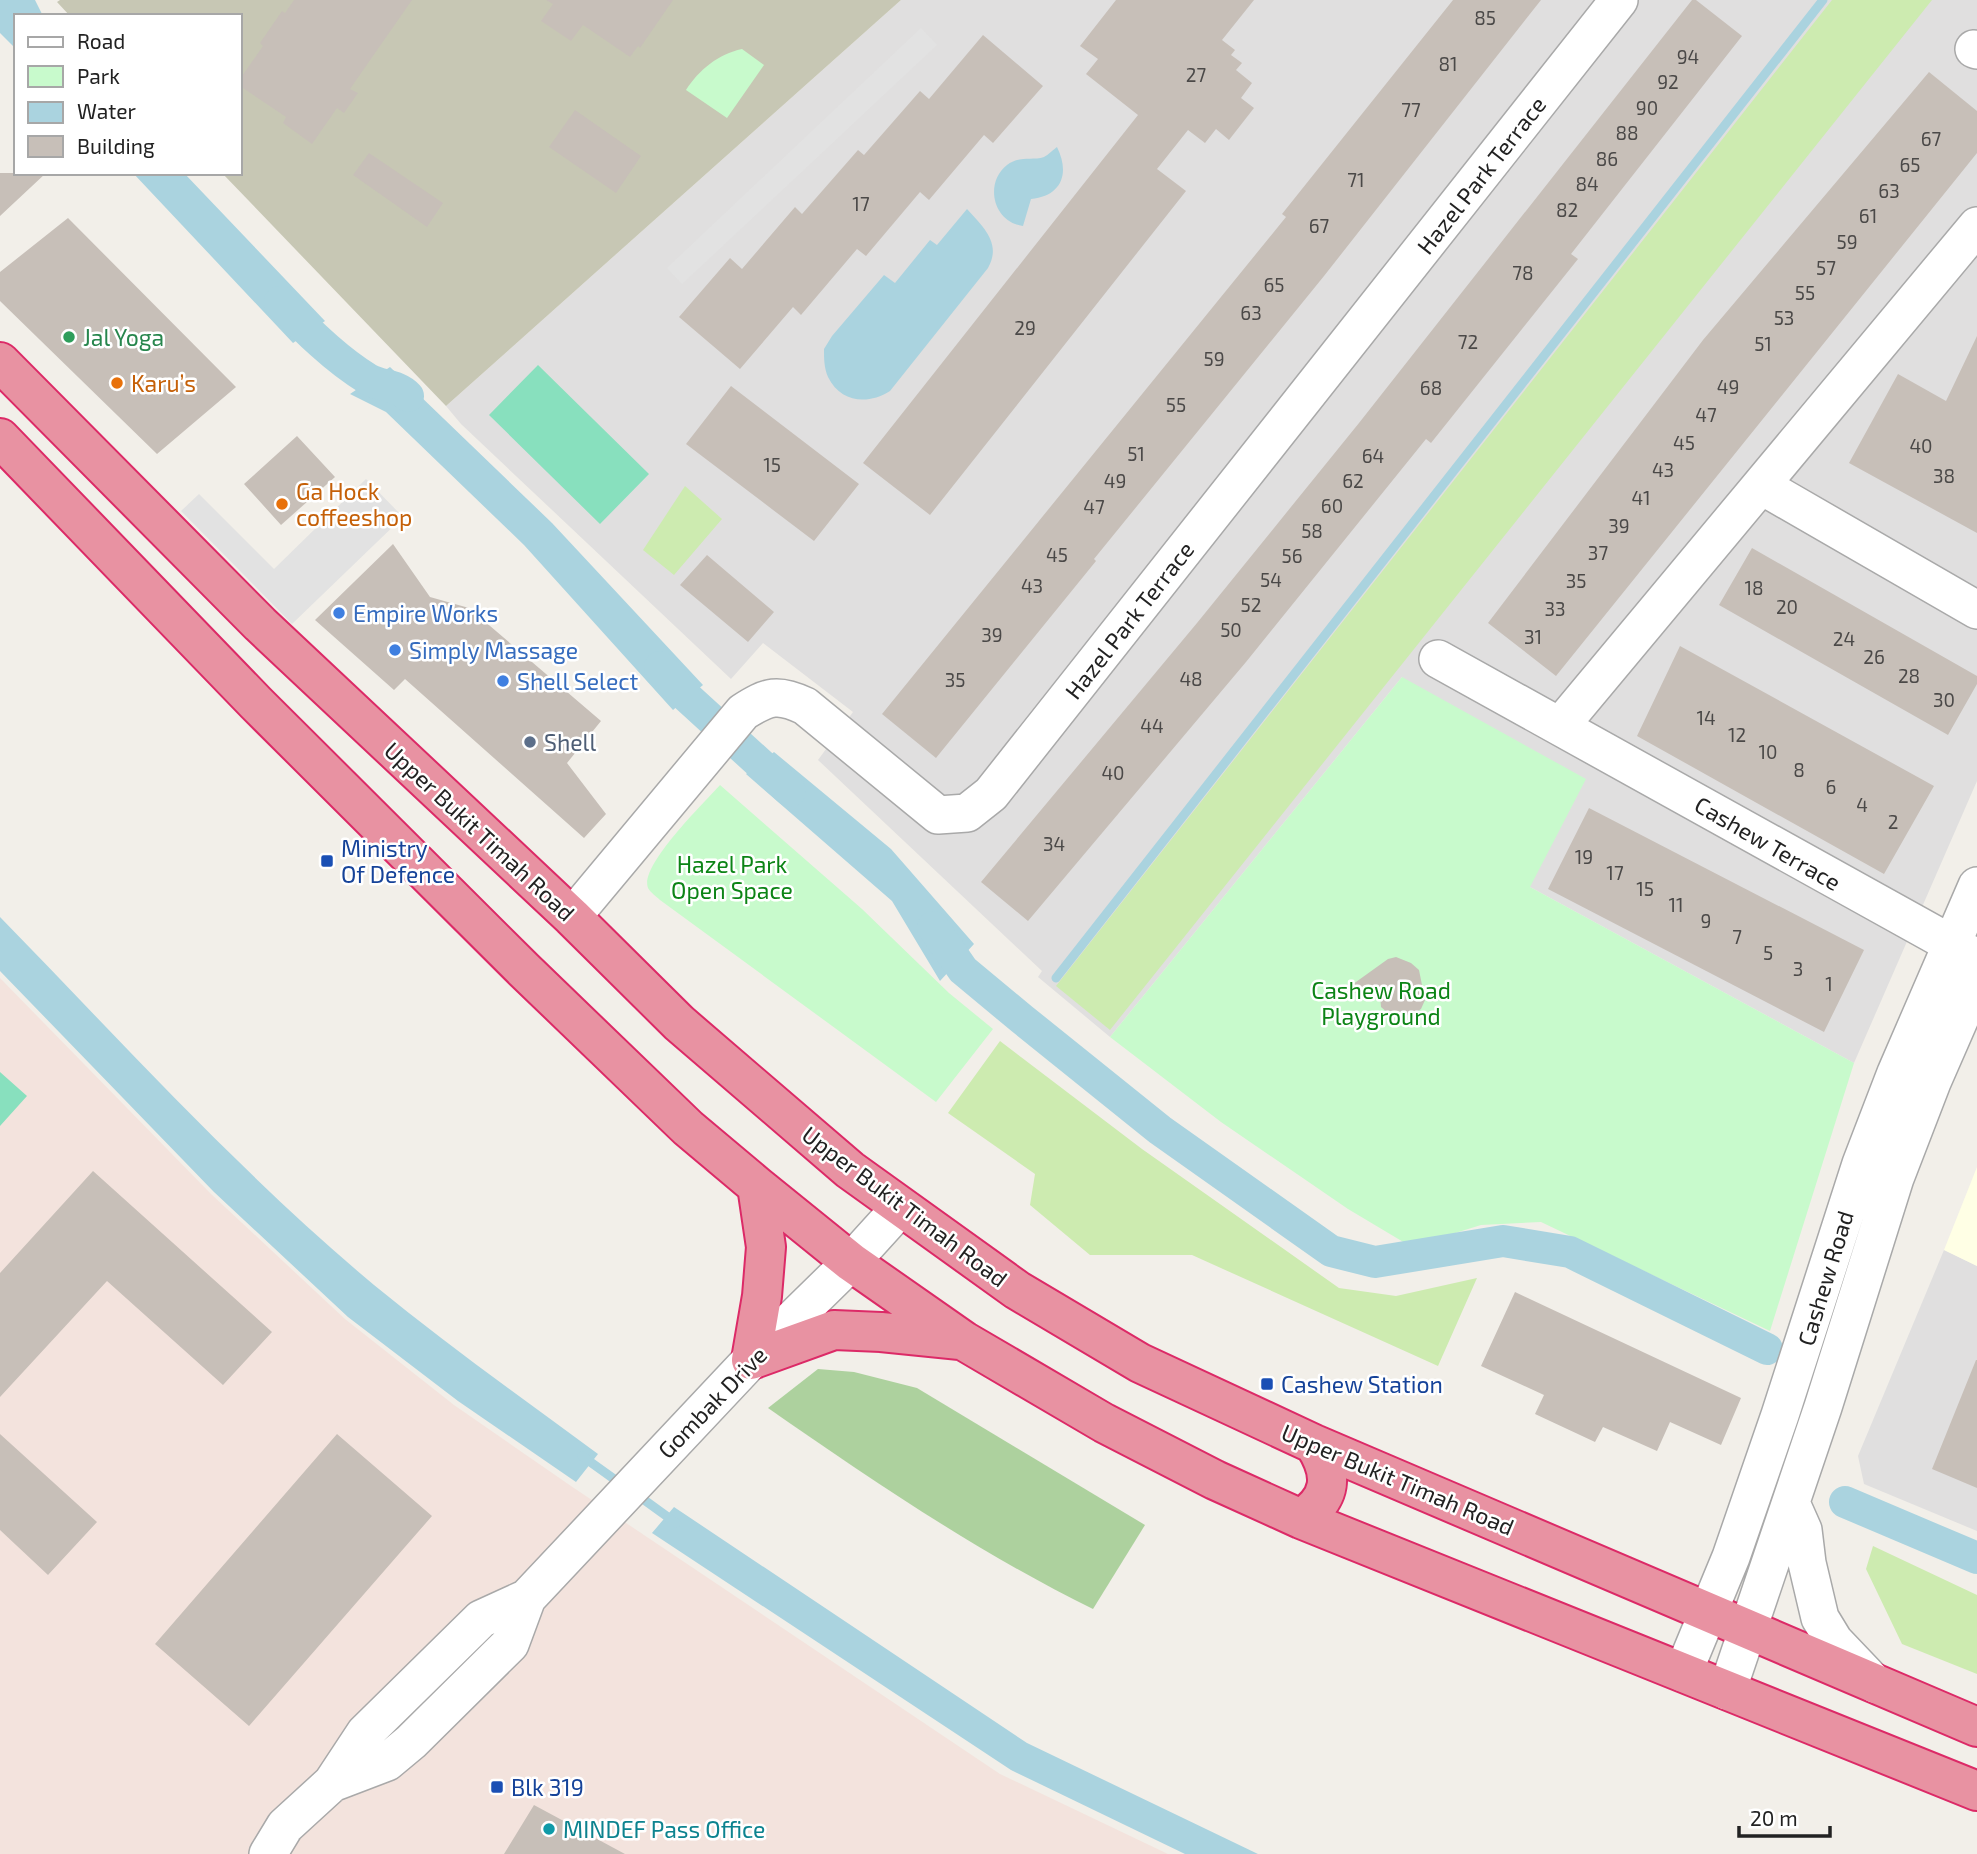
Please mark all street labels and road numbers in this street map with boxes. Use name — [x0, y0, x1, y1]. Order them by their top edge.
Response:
street label: Hazel Park Terrace — [1411, 91, 1551, 259]
street label: Hazel Park Terrace — [1059, 536, 1199, 704]
street label: Upper Bukit Timah Road — [379, 736, 581, 926]
street label: Cashew Terrace — [1690, 790, 1846, 896]
street label: Upper Bukit Timah Road — [797, 1120, 1013, 1292]
street label: Cashew Road — [1791, 1207, 1859, 1349]
street label: Gombak Drive — [652, 1340, 772, 1464]
street label: Upper Bukit Timah Road — [1278, 1417, 1518, 1541]

